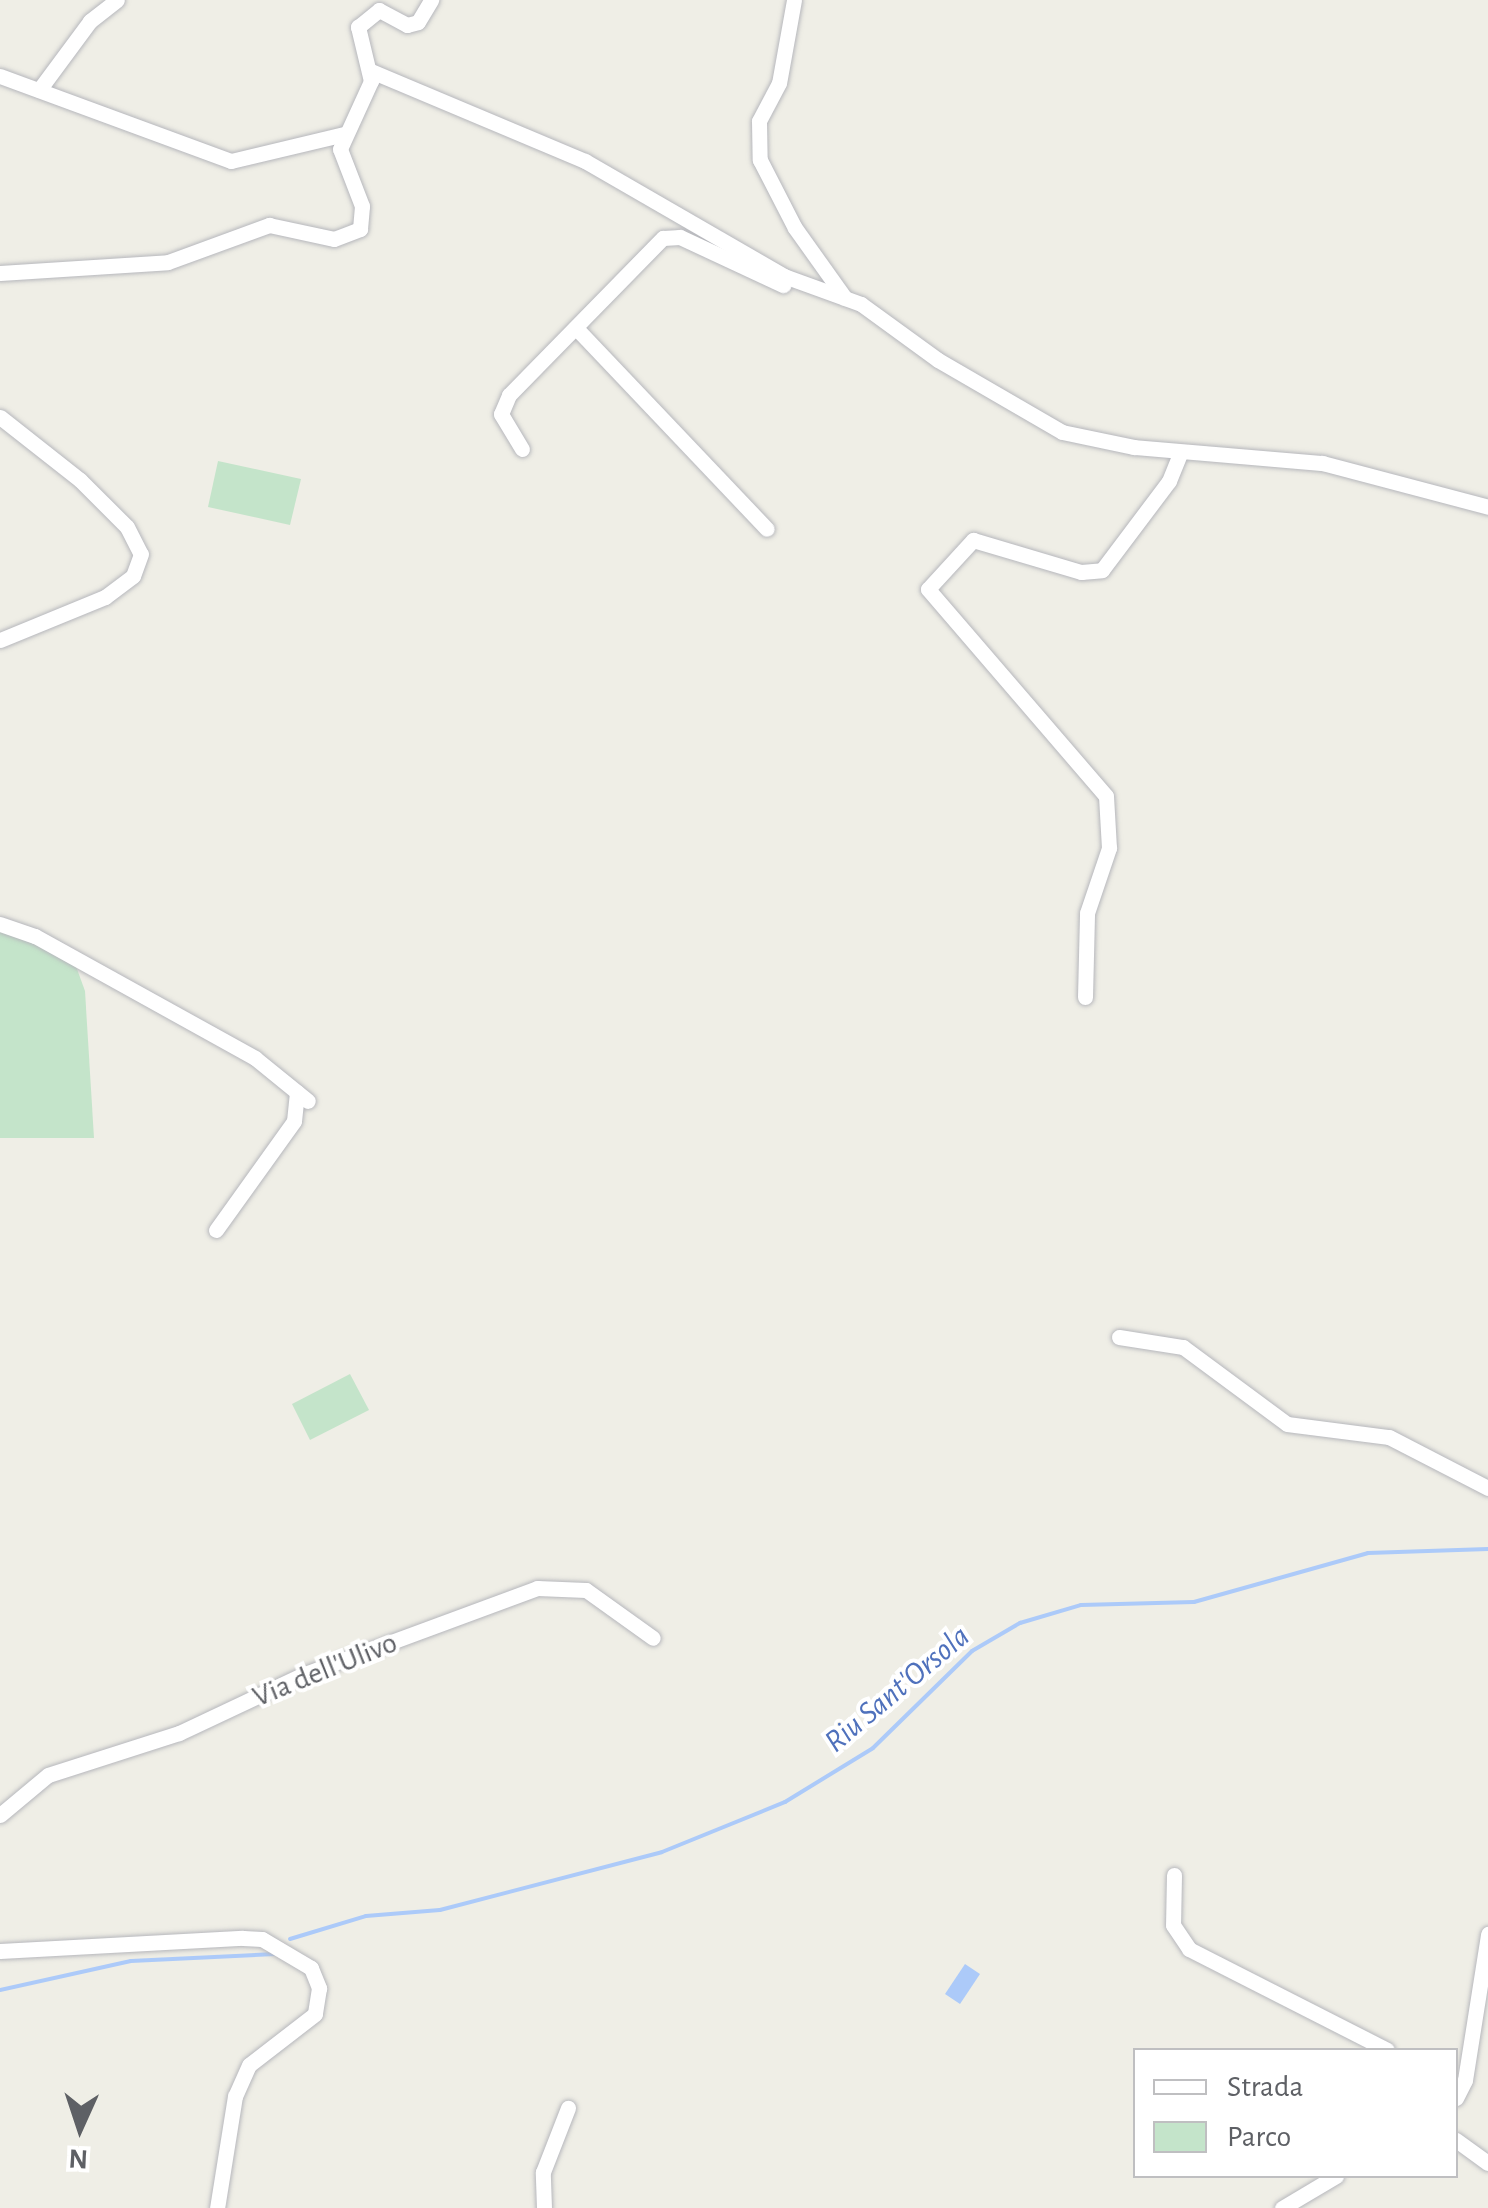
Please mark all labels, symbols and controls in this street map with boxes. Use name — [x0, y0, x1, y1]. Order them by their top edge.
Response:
water label: Riu Sant'Orsola — [817, 1617, 977, 1761]
street label: Via dell'Ulivo — [248, 1625, 402, 1715]
legend — [1133, 2048, 1458, 2178]
text: Strada — [1227, 2072, 1303, 2102]
north arrow — [30, 2078, 130, 2178]
text: Parco — [1227, 2122, 1291, 2152]
text: N — [68, 2143, 89, 2172]

